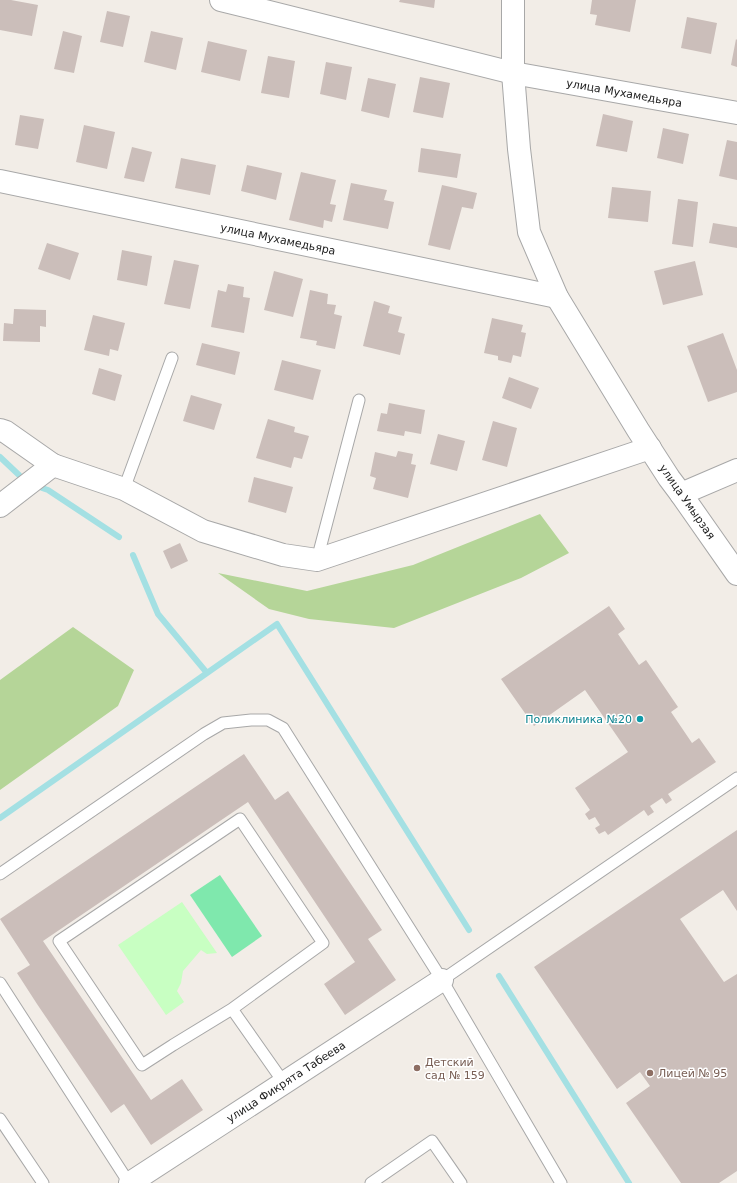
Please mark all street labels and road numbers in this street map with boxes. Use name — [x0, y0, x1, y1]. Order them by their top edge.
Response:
street label: улица Мухамедьяра — [565, 76, 683, 110]
street label: улица Мухамедьяра — [219, 221, 337, 257]
street label: улица Умырзая — [656, 462, 718, 542]
street label: улица Фикрята Табеева — [224, 1038, 348, 1125]

